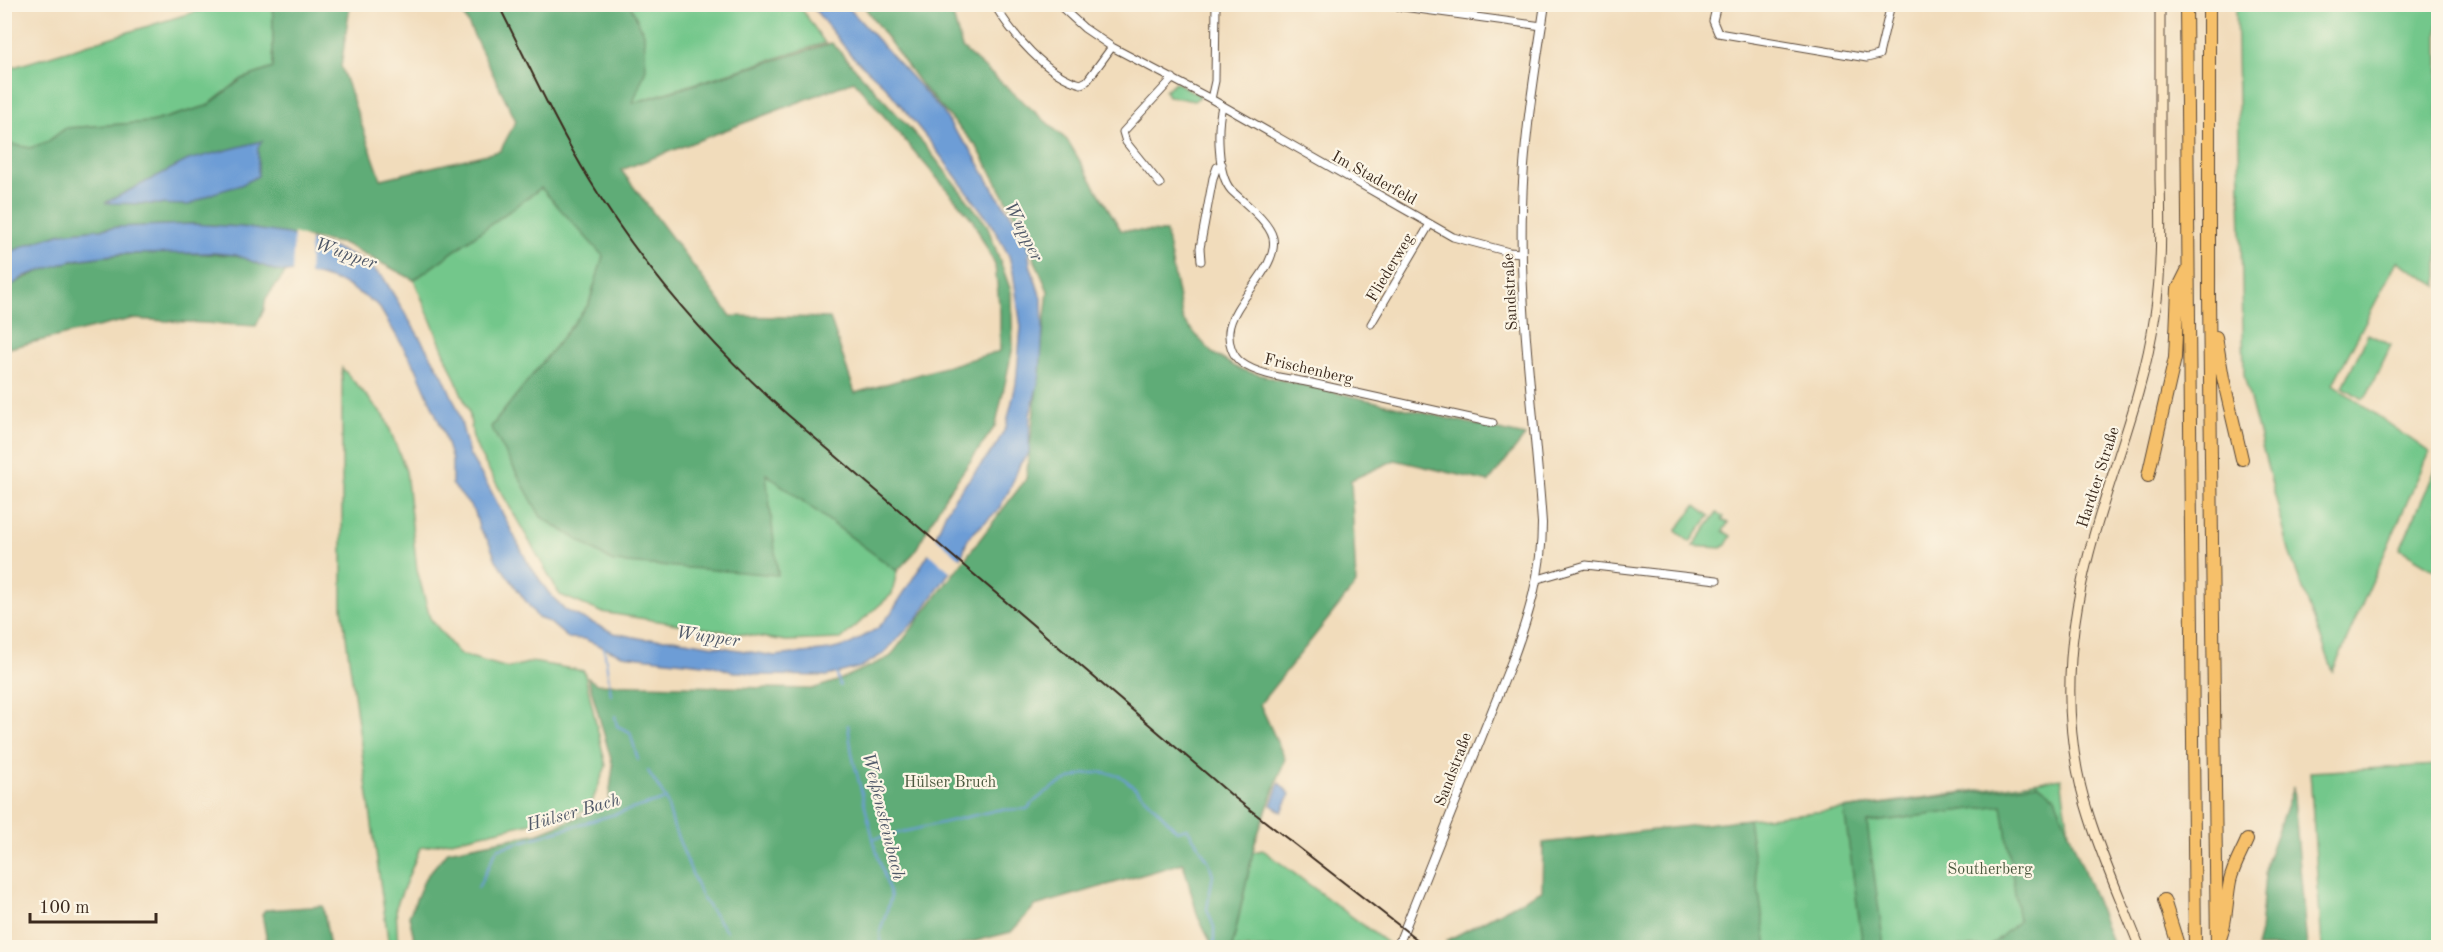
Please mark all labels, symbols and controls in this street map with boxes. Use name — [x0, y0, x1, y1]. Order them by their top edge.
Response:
street label: Im Staderfeld — [1329, 149, 1419, 209]
water label: Wupper — [1001, 199, 1046, 265]
street label: Fliederweg — [1364, 231, 1418, 305]
water label: Wupper — [312, 235, 380, 273]
street label: Sandstraße — [1501, 253, 1521, 331]
street label: Frischenberg — [1262, 352, 1355, 388]
street label: Hardter Straße — [2075, 425, 2123, 530]
water label: Wupper — [675, 624, 742, 651]
street label: Sandstraße — [1432, 731, 1475, 809]
water label: Weißensteinbach — [858, 750, 908, 882]
park label: Hülser Bruch — [904, 775, 997, 791]
water label: Hülser Bach — [523, 791, 622, 835]
park label: Southerberg — [1947, 862, 2033, 878]
scale bar — [30, 886, 156, 924]
text: 100 m — [39, 899, 90, 917]

